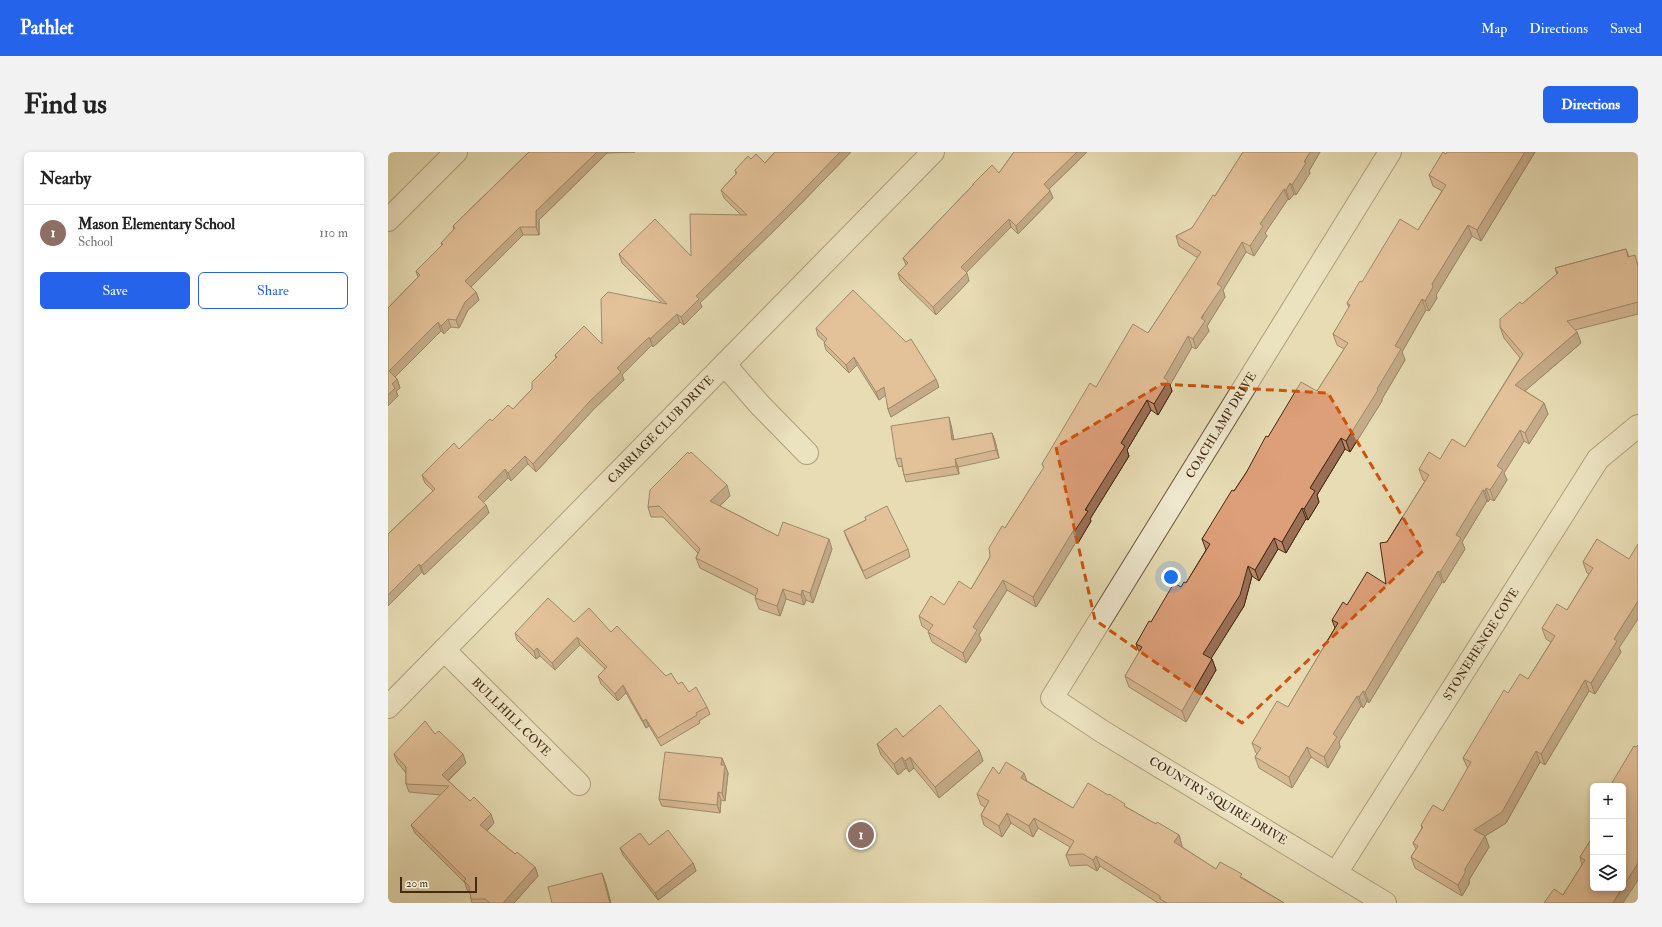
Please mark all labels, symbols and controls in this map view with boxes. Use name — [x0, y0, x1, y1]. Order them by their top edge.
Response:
text: Pathlet — [20, 16, 74, 40]
text: Map — [1481, 20, 1507, 37]
text: Directions — [1529, 20, 1588, 37]
text: Saved — [1610, 20, 1642, 37]
button: Directions — [1543, 86, 1638, 123]
text: Find us — [24, 87, 107, 122]
text: Nearby — [40, 168, 91, 189]
text: Mason Elementary School — [78, 215, 235, 234]
text: 1 — [51, 225, 55, 241]
text: 110 m — [319, 225, 348, 241]
text: School — [78, 234, 113, 250]
button: Save — [40, 272, 190, 309]
button: Share — [198, 272, 348, 309]
street label: COACHLAMP DRIVE — [1182, 369, 1260, 481]
street label: CARRIAGE CLUB DRIVE — [604, 372, 717, 487]
your location — [1161, 567, 1181, 587]
street label: STONEHENGE COVE — [1440, 585, 1522, 703]
street label: BULLHILL COVE — [469, 675, 554, 760]
street label: COUNTRY SQUIRE DRIVE — [1146, 754, 1290, 849]
map controls — [1590, 783, 1626, 891]
button: + — [1590, 783, 1626, 819]
button: − — [1590, 819, 1626, 855]
pin: 1 — [848, 820, 874, 850]
button: layers — [1590, 855, 1626, 891]
scale bar — [400, 875, 477, 894]
text: 20 m — [406, 877, 428, 890]

